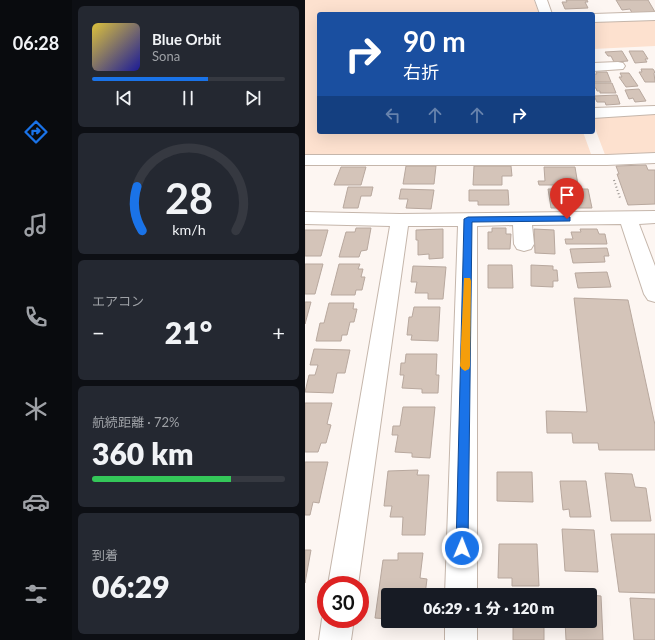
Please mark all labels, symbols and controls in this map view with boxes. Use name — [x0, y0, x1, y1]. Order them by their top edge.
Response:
text: 90 m — [403, 24, 466, 58]
icon: right — [337, 28, 389, 80]
text: Blue Orbit — [152, 30, 221, 48]
text: 06:28 — [13, 32, 59, 54]
text: Sona — [152, 48, 180, 64]
text: 右折 — [403, 61, 439, 83]
icon: previous — [113, 87, 135, 109]
icon: pause — [177, 87, 199, 109]
icon: next — [242, 87, 264, 109]
icon: left — [382, 104, 404, 126]
icon: ahead — [424, 104, 446, 126]
icon: ahead — [466, 104, 488, 126]
icon: right — [508, 104, 530, 126]
icon: directions — [22, 118, 50, 146]
text: 28 — [164, 173, 213, 223]
pin — [550, 178, 584, 219]
icon: arrive — [556, 184, 578, 206]
icon: music — [22, 211, 50, 239]
text: km/h — [172, 221, 205, 238]
text: エアコン — [92, 293, 144, 309]
icon: phone — [22, 303, 50, 331]
text: 21° — [165, 314, 212, 350]
text: − — [92, 319, 105, 346]
text: + — [272, 319, 285, 346]
icon: climate — [22, 395, 50, 423]
text: 航続距離 · 72% — [92, 414, 180, 430]
text: 360 km — [92, 435, 193, 471]
icon: car — [22, 488, 50, 516]
position arrow — [441, 527, 483, 569]
text: 到着 — [92, 547, 118, 563]
text: 06:29 — [92, 568, 170, 604]
speed limit sign: 30 — [317, 576, 369, 628]
icon: filters — [22, 580, 50, 608]
text: 06:29 · 1 分 · 120 m — [424, 599, 554, 617]

